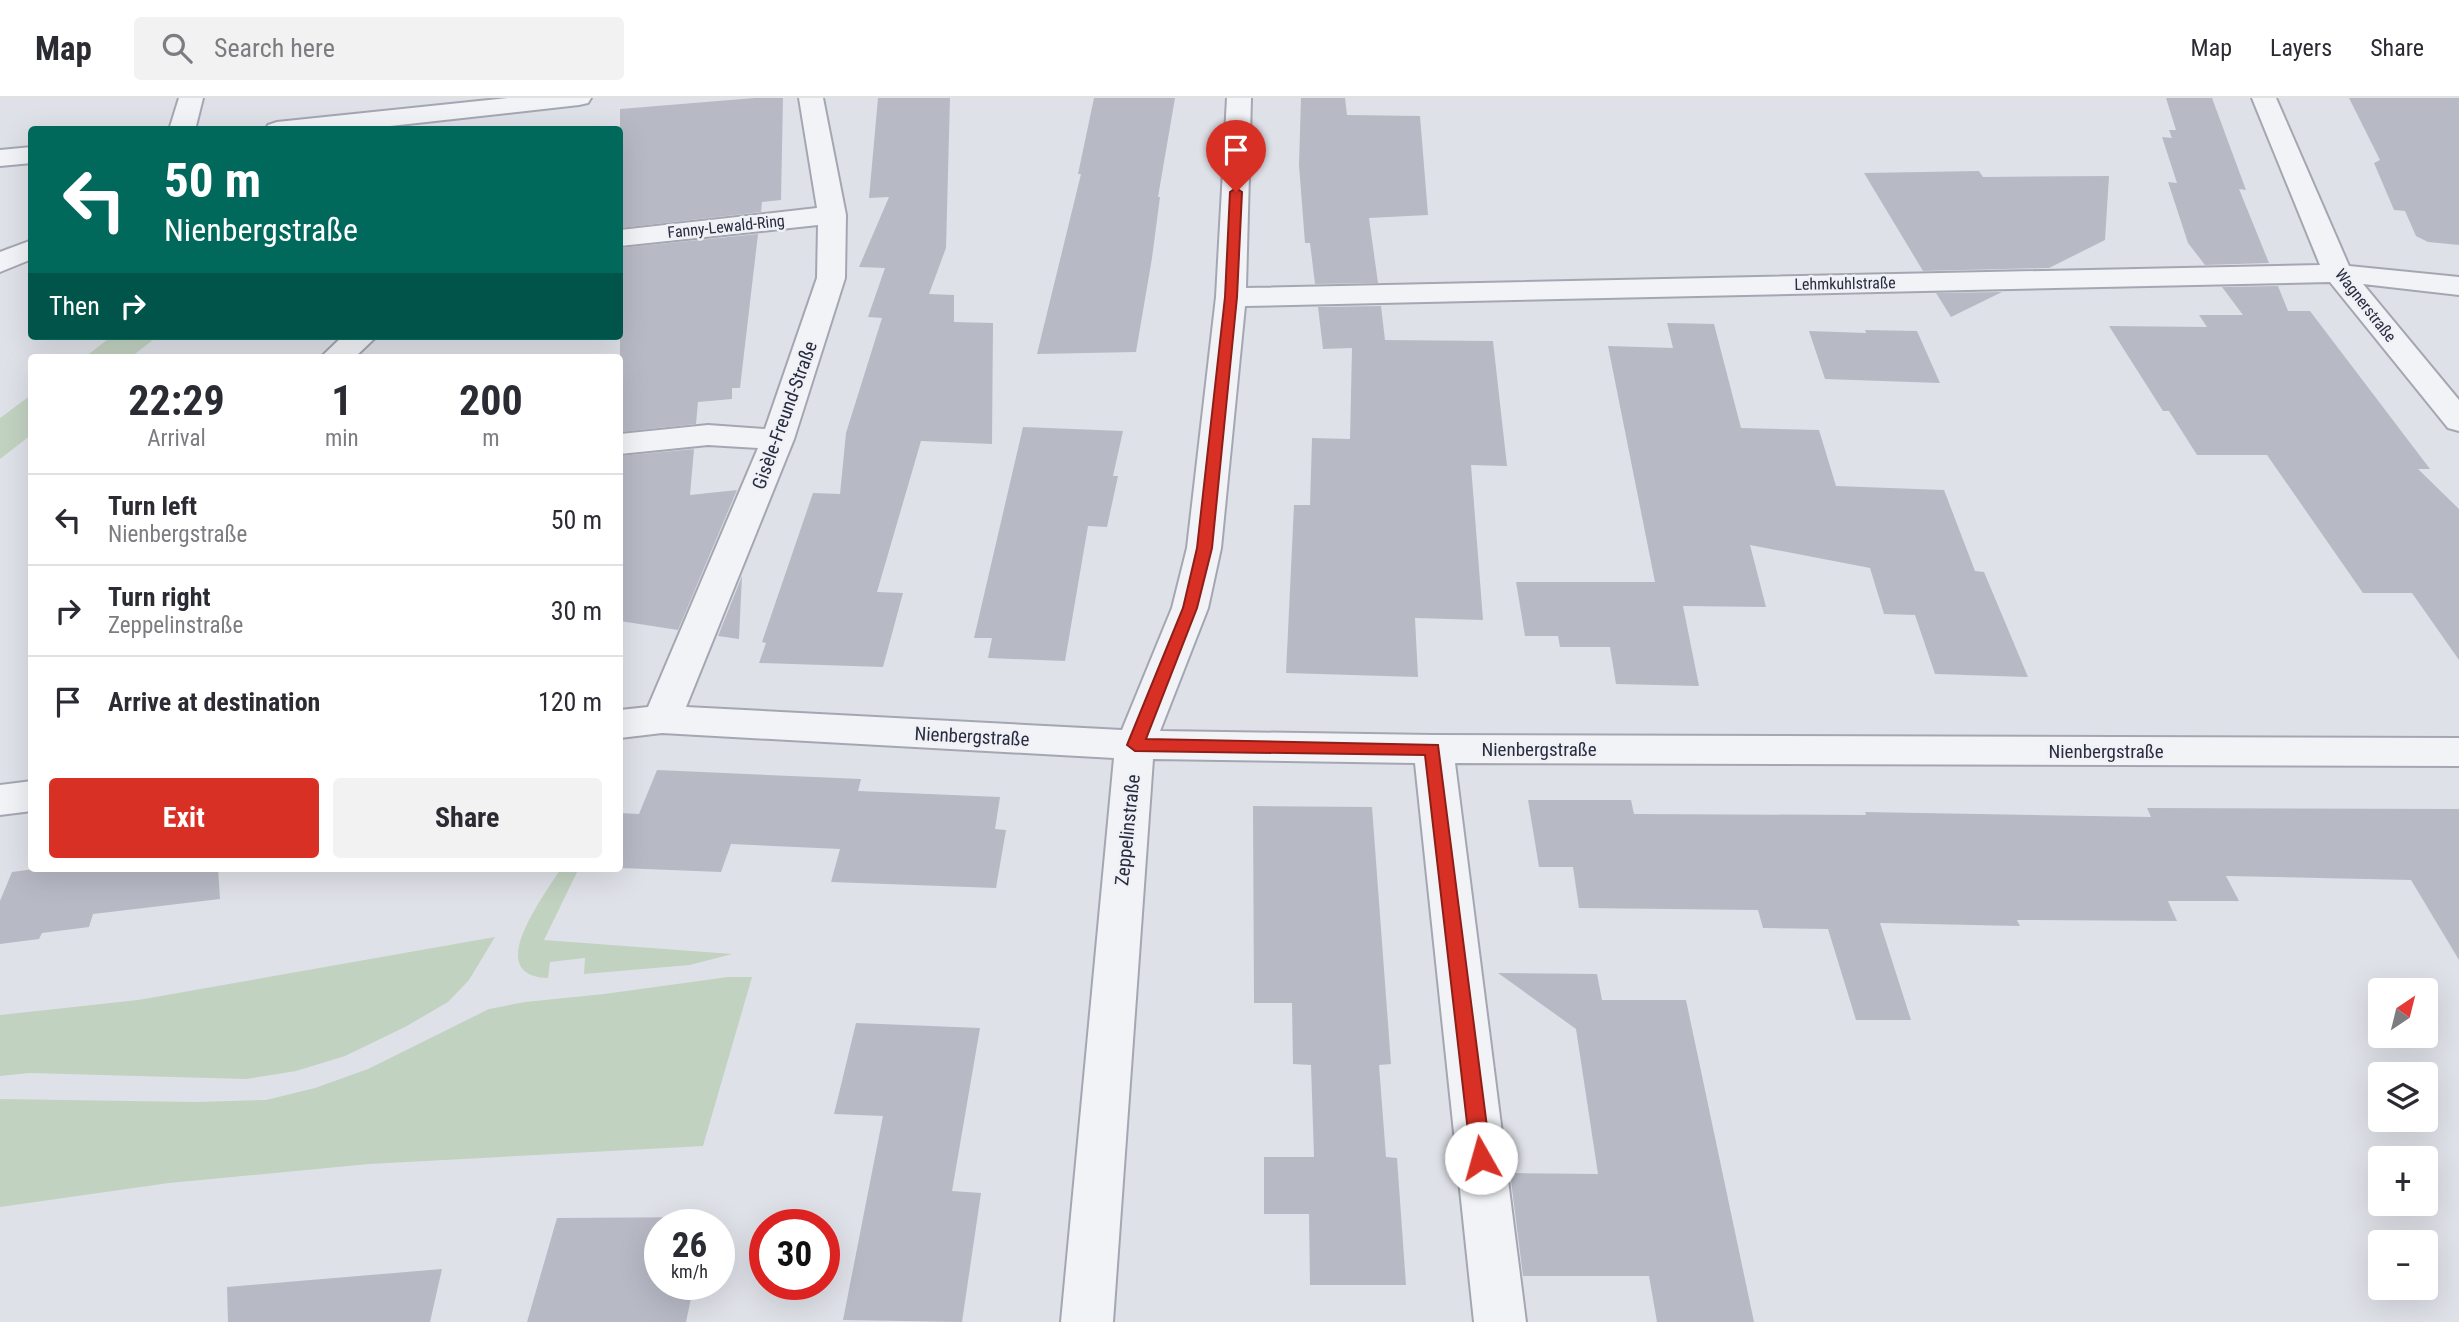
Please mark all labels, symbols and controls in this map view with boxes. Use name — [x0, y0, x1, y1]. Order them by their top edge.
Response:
search box — [134, 17, 624, 80]
text: Map — [35, 29, 92, 68]
icon: search — [158, 29, 196, 67]
text: Search here — [214, 33, 335, 63]
text: Map — [2191, 34, 2232, 62]
text: Layers — [2270, 34, 2332, 62]
text: Share — [2370, 34, 2424, 62]
pin — [1206, 120, 1266, 192]
icon: arrive — [1217, 131, 1255, 169]
text: 50 m — [164, 152, 261, 209]
icon: left — [49, 154, 140, 245]
text: Nienbergstraße — [164, 211, 358, 249]
street label: Fanny-Lewald-Ring — [666, 211, 786, 242]
street label: Wagnerstraße — [2331, 265, 2400, 346]
street label: Lehmkuhlstraße — [1794, 273, 1896, 294]
icon: right — [114, 287, 152, 325]
text: Then — [49, 291, 100, 321]
street label: Gisèle-Freund-Straße — [747, 338, 822, 492]
text: 22:29 — [128, 376, 225, 425]
text: 1 — [331, 376, 352, 425]
text: 200 — [459, 376, 523, 425]
text: Arrival — [147, 425, 206, 452]
text: min — [325, 425, 359, 452]
text: m — [482, 425, 499, 452]
text: Turn left — [108, 491, 197, 521]
icon: left — [49, 501, 87, 539]
text: 50 m — [551, 505, 602, 535]
text: Nienbergstraße — [108, 521, 247, 548]
text: Turn right — [108, 582, 210, 612]
icon: right — [49, 592, 87, 630]
text: 30 m — [551, 596, 602, 626]
text: Zeppelinstraße — [108, 612, 243, 639]
icon: arrive — [49, 683, 87, 721]
text: Arrive at destination — [108, 687, 320, 717]
text: 120 m — [538, 687, 602, 717]
street label: Nienbergstraße — [914, 722, 1030, 751]
street label: Nienbergstraße — [1481, 738, 1597, 761]
street label: Nienbergstraße — [2048, 740, 2164, 763]
street label: Zeppelinstraße — [1110, 773, 1145, 887]
button: Exit — [49, 778, 319, 858]
button: Share — [333, 778, 602, 858]
north arrow — [2368, 978, 2438, 1048]
map controls — [2368, 978, 2438, 1300]
button: layers — [2368, 1062, 2438, 1132]
position arrow — [1444, 1121, 1518, 1195]
button: + — [2368, 1146, 2438, 1216]
speed limit sign: 30 — [749, 1209, 840, 1300]
text: 26 — [672, 1225, 707, 1266]
button: − — [2368, 1230, 2438, 1300]
text: km/h — [671, 1261, 708, 1282]

